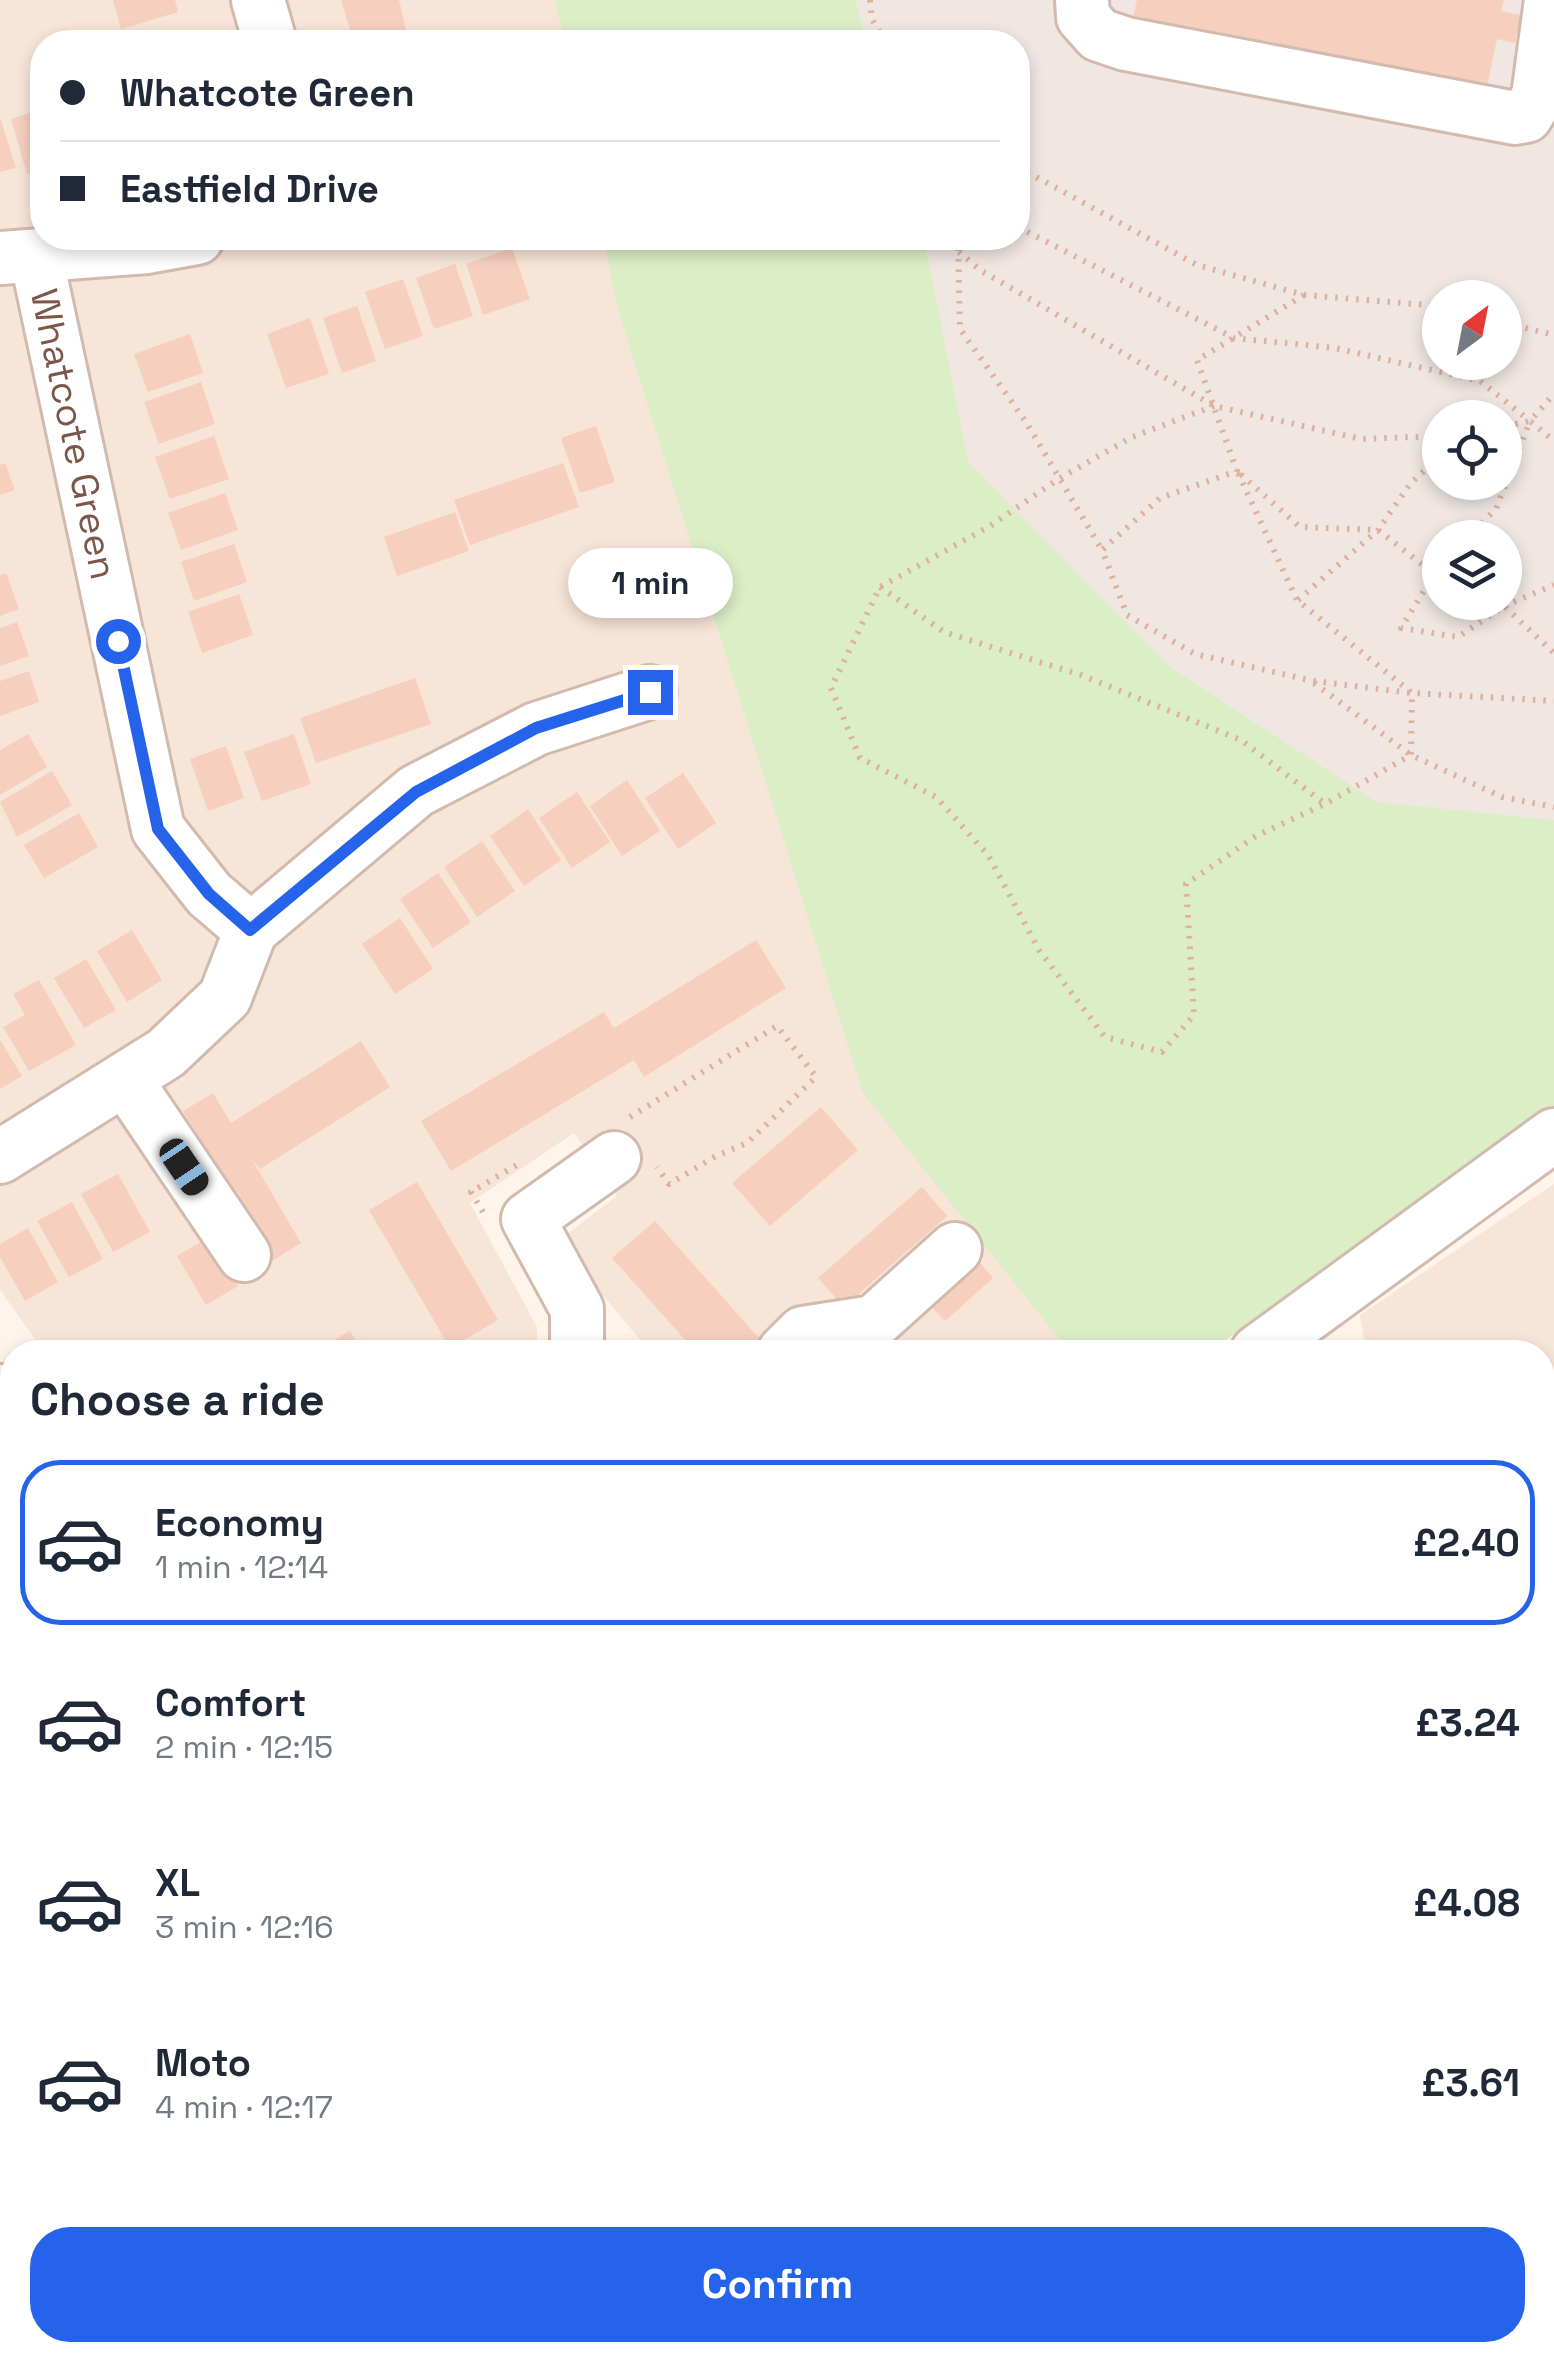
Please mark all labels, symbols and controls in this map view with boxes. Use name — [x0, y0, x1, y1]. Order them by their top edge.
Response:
text: Whatcote Green — [120, 69, 415, 117]
text: Eastfield Drive — [120, 165, 379, 213]
north arrow — [1422, 280, 1522, 380]
map controls — [1422, 280, 1522, 620]
street label: Whatcote Green — [20, 284, 128, 584]
button: locate — [1422, 400, 1522, 500]
button: layers — [1422, 520, 1522, 620]
callout: 1 min — [568, 547, 732, 617]
text: 1 min — [611, 563, 690, 603]
route start — [96, 619, 141, 664]
route end — [628, 670, 673, 715]
car — [155, 1134, 213, 1200]
text: Choose a ride — [30, 1371, 325, 1428]
icon: car — [35, 1498, 125, 1588]
text: Economy — [155, 1499, 324, 1547]
text: £2.40 — [1413, 1519, 1520, 1567]
text: 1 min · 12:14 — [155, 1547, 328, 1587]
icon: car — [35, 1678, 125, 1768]
text: Comfort — [155, 1679, 306, 1727]
text: £3.24 — [1415, 1699, 1520, 1747]
text: 2 min · 12:15 — [155, 1727, 333, 1767]
icon: car — [35, 1858, 125, 1948]
text: XL — [155, 1859, 200, 1907]
text: £4.08 — [1413, 1879, 1520, 1927]
text: 3 min · 12:16 — [155, 1907, 334, 1947]
icon: car — [35, 2038, 125, 2128]
text: Moto — [155, 2039, 251, 2087]
text: £3.61 — [1421, 2059, 1520, 2107]
text: 4 min · 12:17 — [155, 2087, 333, 2127]
button: Confirm — [30, 2227, 1525, 2342]

